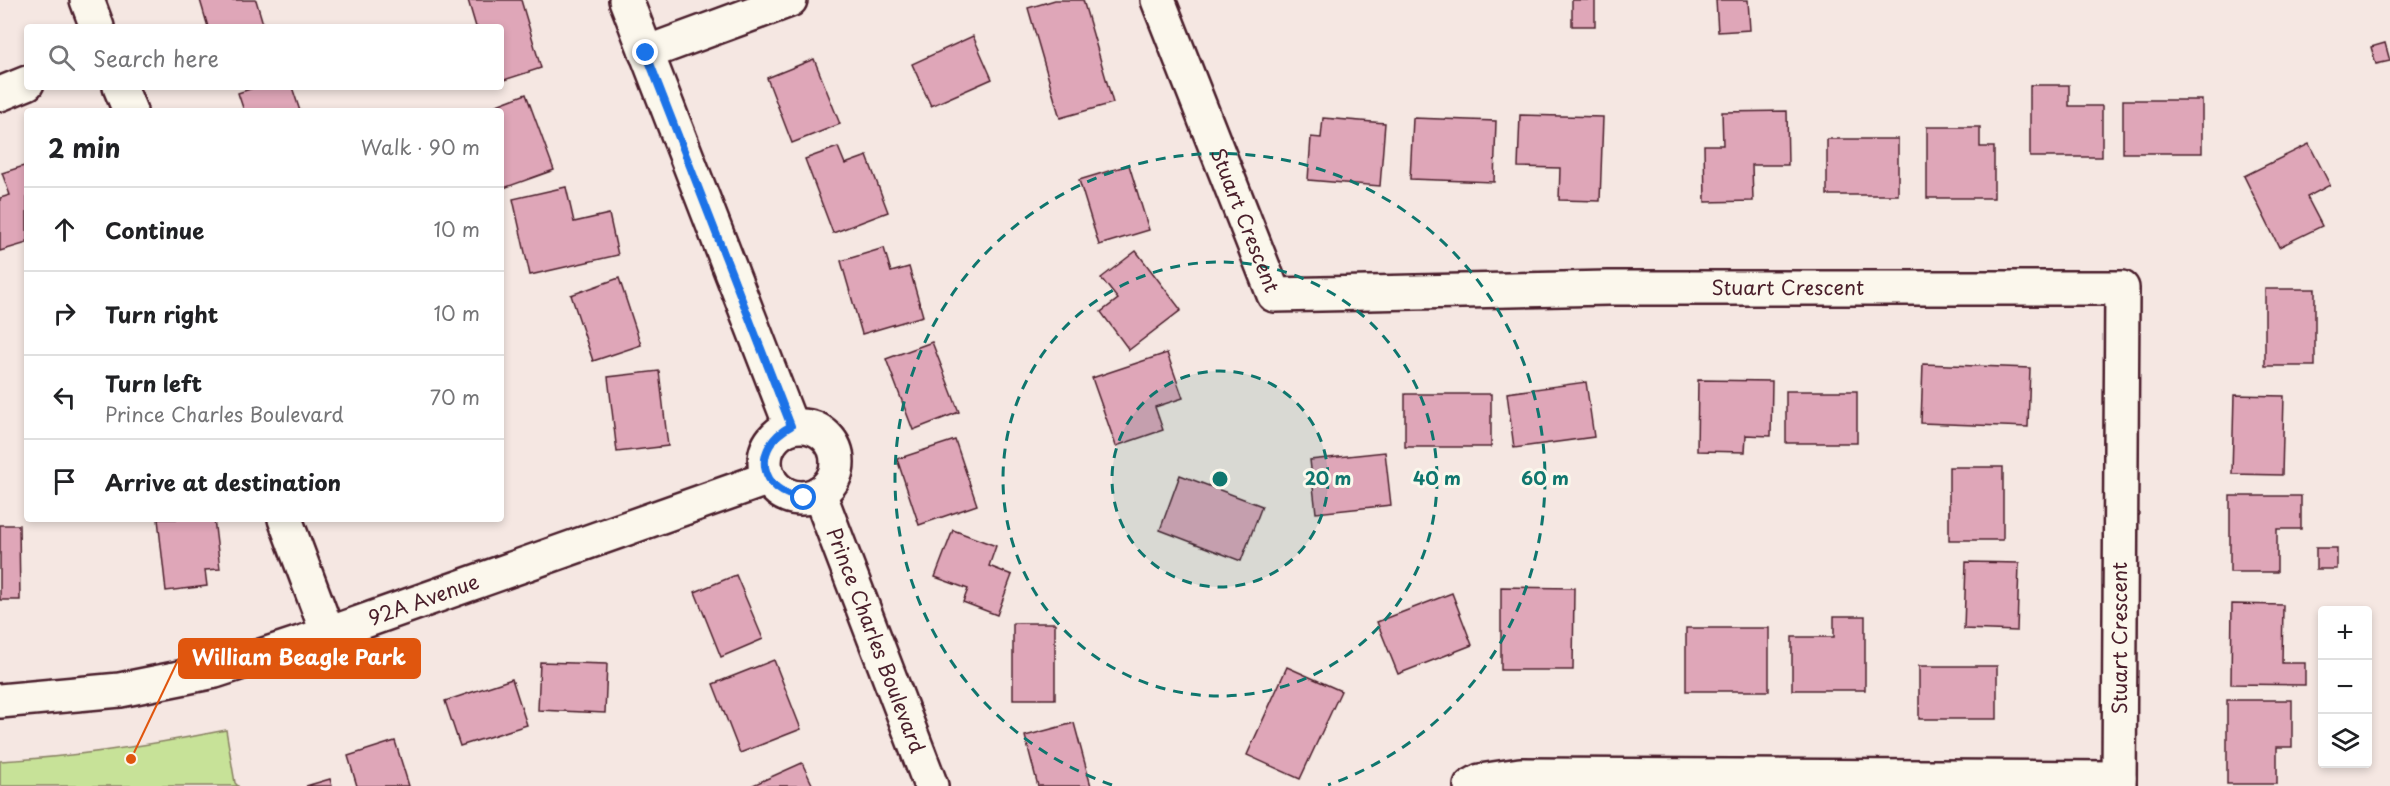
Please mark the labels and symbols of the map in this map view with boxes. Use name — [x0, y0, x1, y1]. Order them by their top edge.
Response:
route end — [632, 39, 658, 65]
street label: Stuart Crescent — [1204, 144, 1288, 297]
street label: Stuart Crescent — [1712, 272, 1864, 302]
text: 20 m — [1305, 464, 1351, 491]
text: 40 m — [1413, 464, 1461, 491]
text: 60 m — [1521, 464, 1569, 491]
centre of rings — [1210, 469, 1230, 489]
route start — [790, 484, 816, 510]
street label: Prince Charles Boulevard — [820, 523, 933, 757]
street label: Stuart Crescent — [2104, 562, 2134, 714]
street label: 92A Avenue — [364, 566, 483, 633]
callout: William Beagle Park — [179, 639, 420, 678]
text: William Beagle Park — [192, 640, 406, 672]

